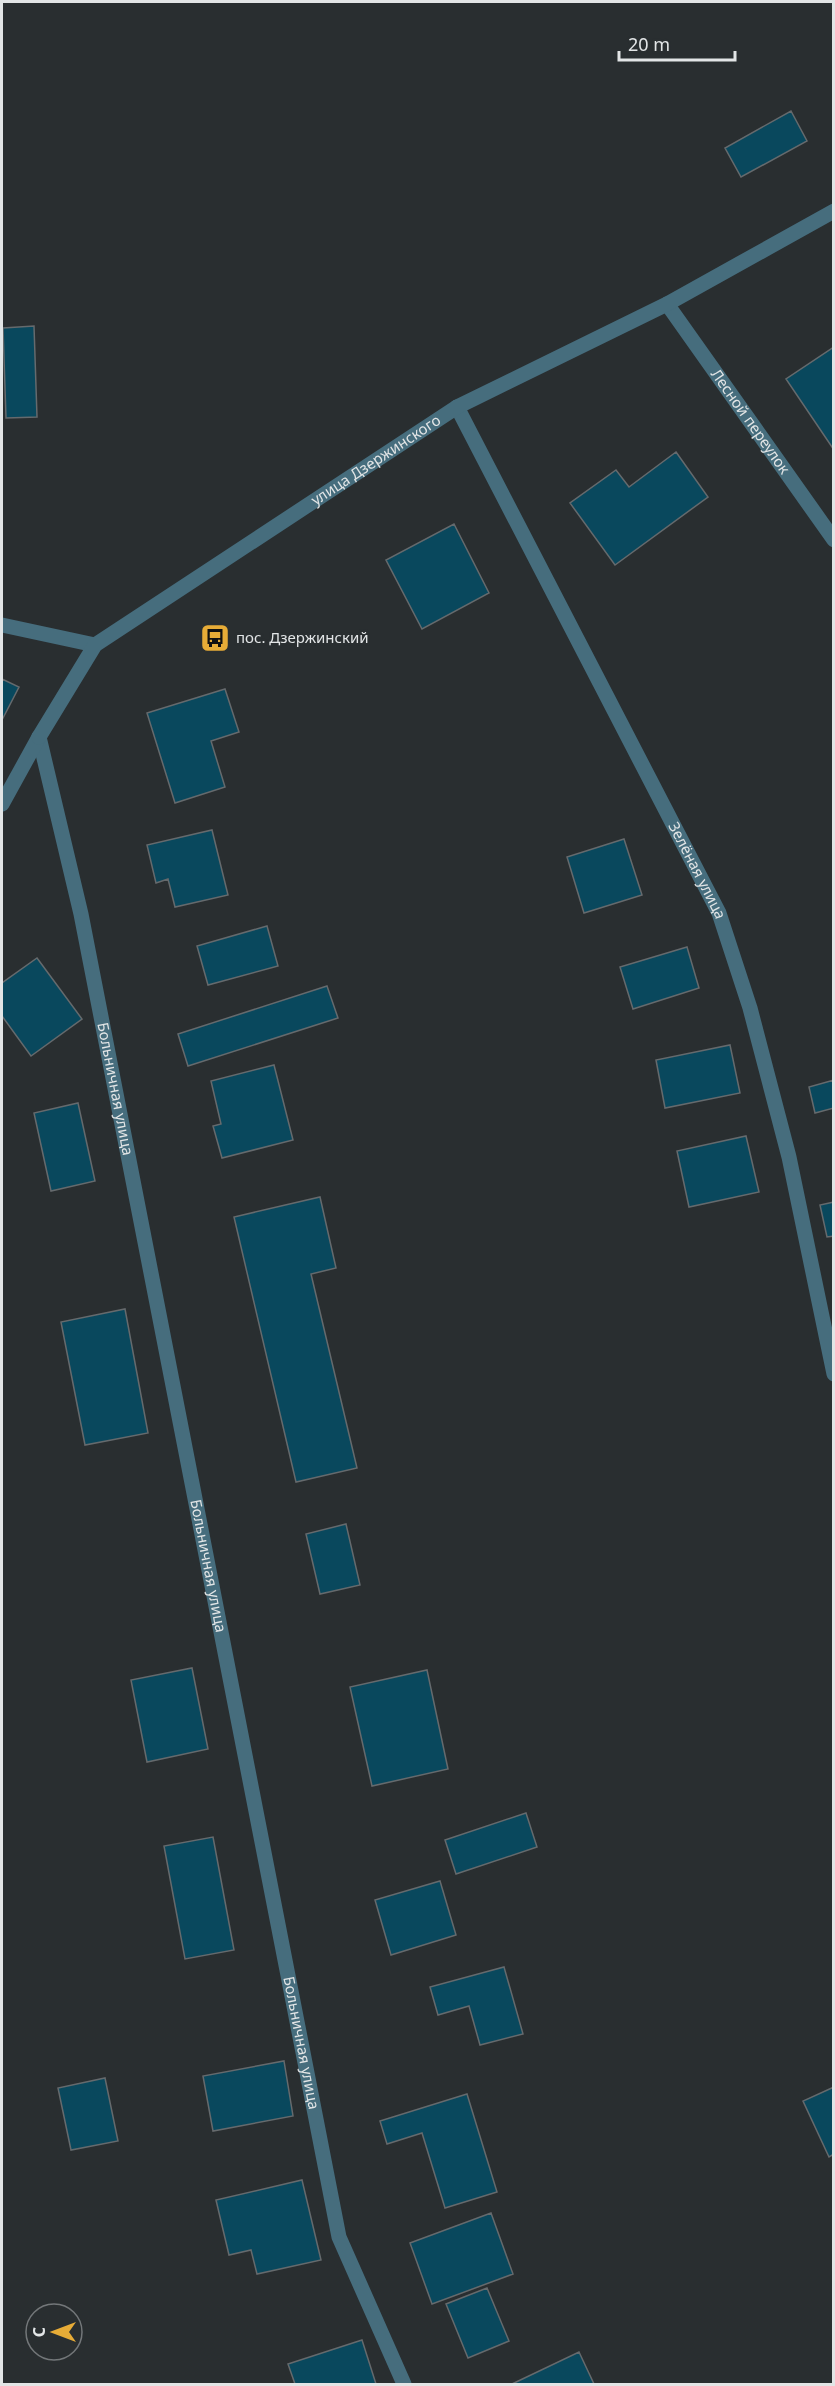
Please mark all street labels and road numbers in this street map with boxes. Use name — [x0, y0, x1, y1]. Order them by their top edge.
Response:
street label: Лесной переулок — [707, 364, 795, 478]
street label: улица Дзержинского — [307, 410, 444, 509]
street label: Зелёная улица — [664, 818, 731, 921]
street label: Больничная улица — [93, 1020, 139, 1157]
street label: Больничная улица — [186, 1497, 232, 1634]
street label: Больничная улица — [279, 1974, 325, 2111]

